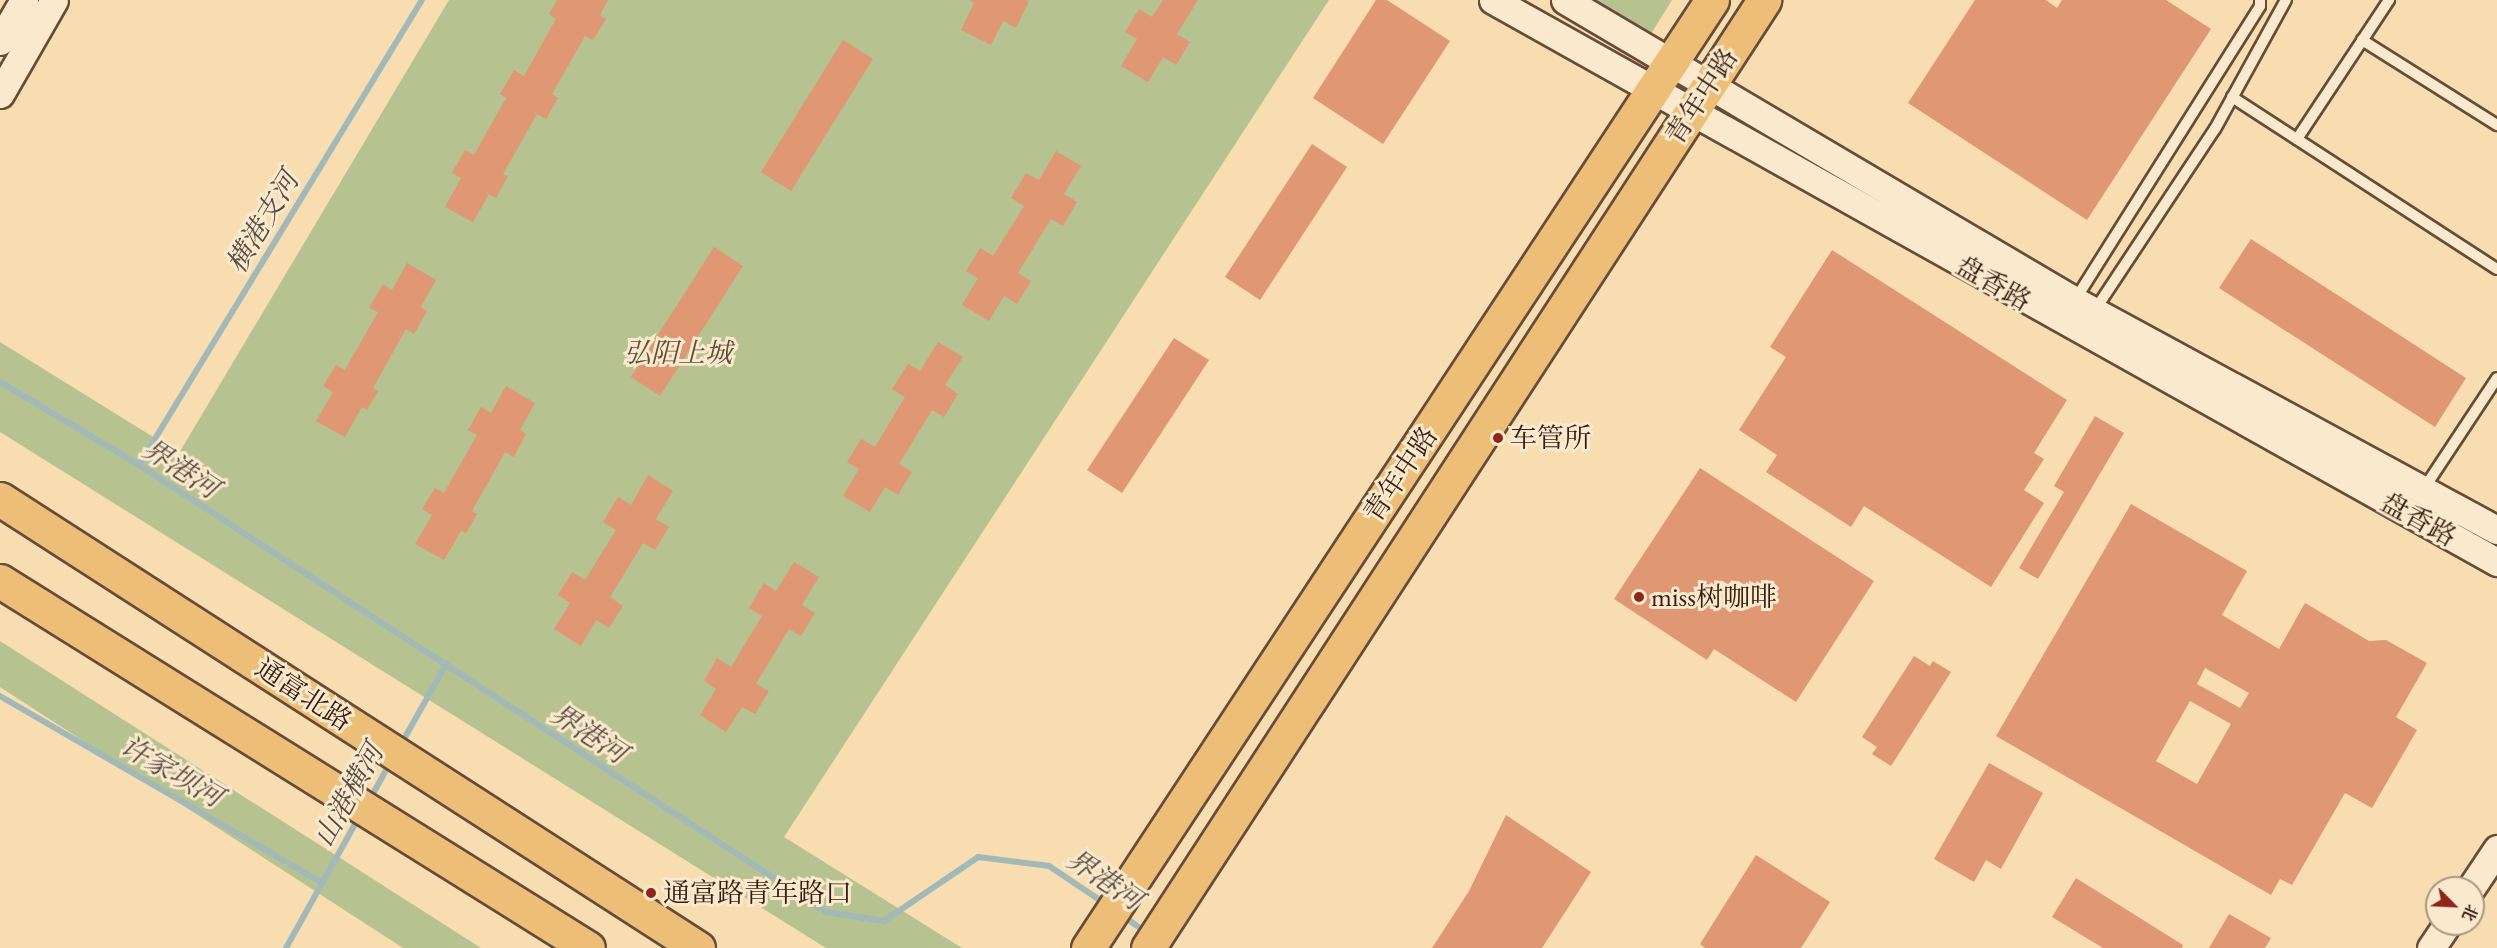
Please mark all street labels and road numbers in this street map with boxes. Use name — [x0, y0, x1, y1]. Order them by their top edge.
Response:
street label: 青年中路 — [1658, 42, 1744, 150]
street label: 盘香路 — [1951, 249, 2037, 317]
street label: 青年中路 — [1356, 420, 1444, 528]
street label: 盘香路 — [2376, 485, 2462, 553]
street label: 通富北路 — [250, 651, 358, 737]

